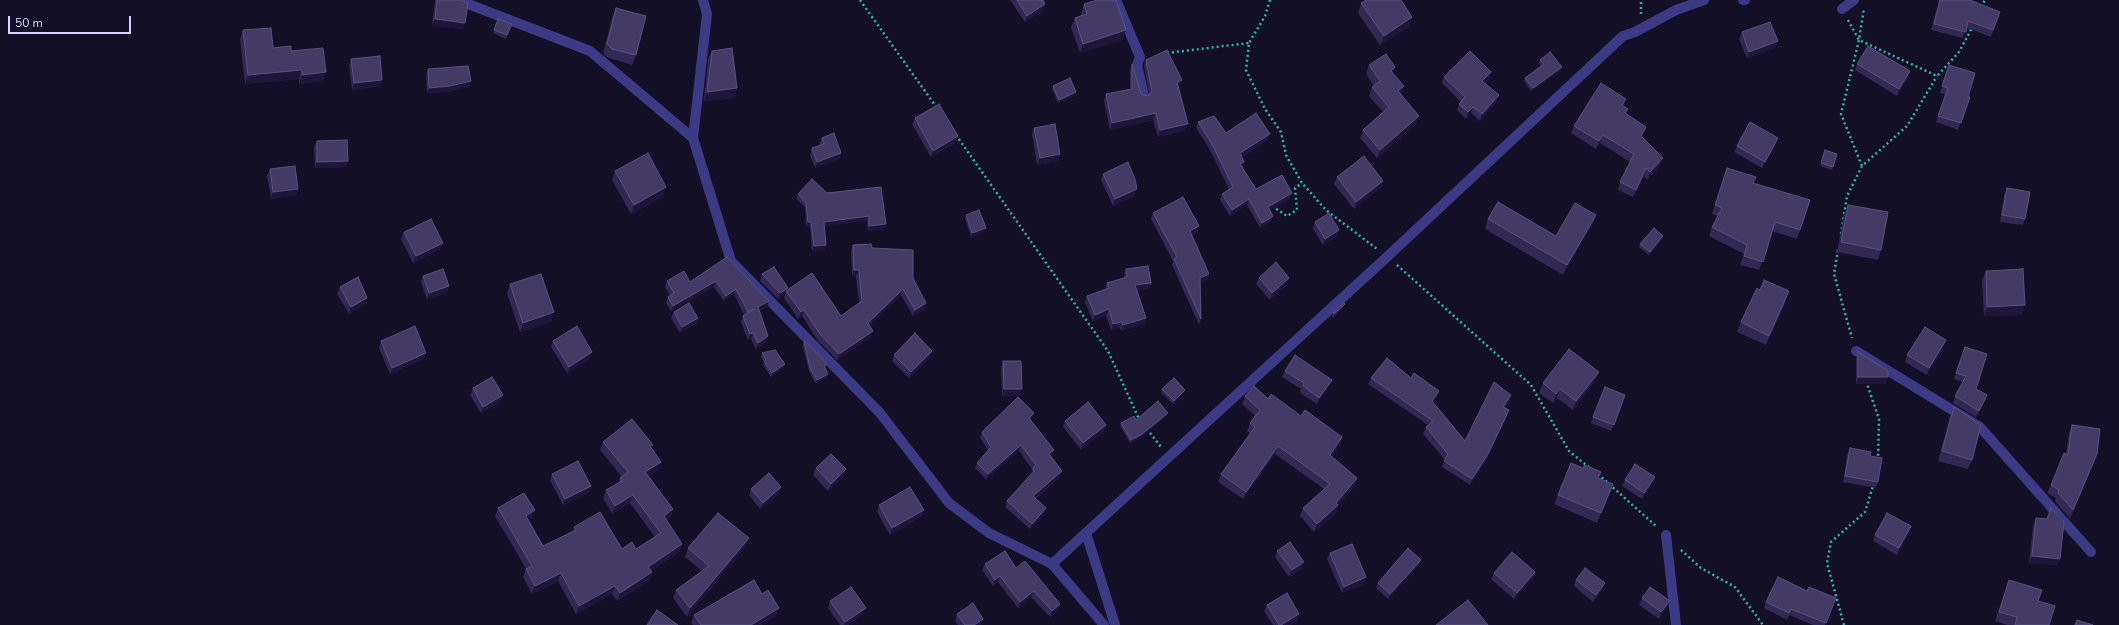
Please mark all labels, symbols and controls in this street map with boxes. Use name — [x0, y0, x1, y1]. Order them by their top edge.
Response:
scale bar — [10, 8, 133, 34]
text: 50 m — [15, 15, 43, 31]

